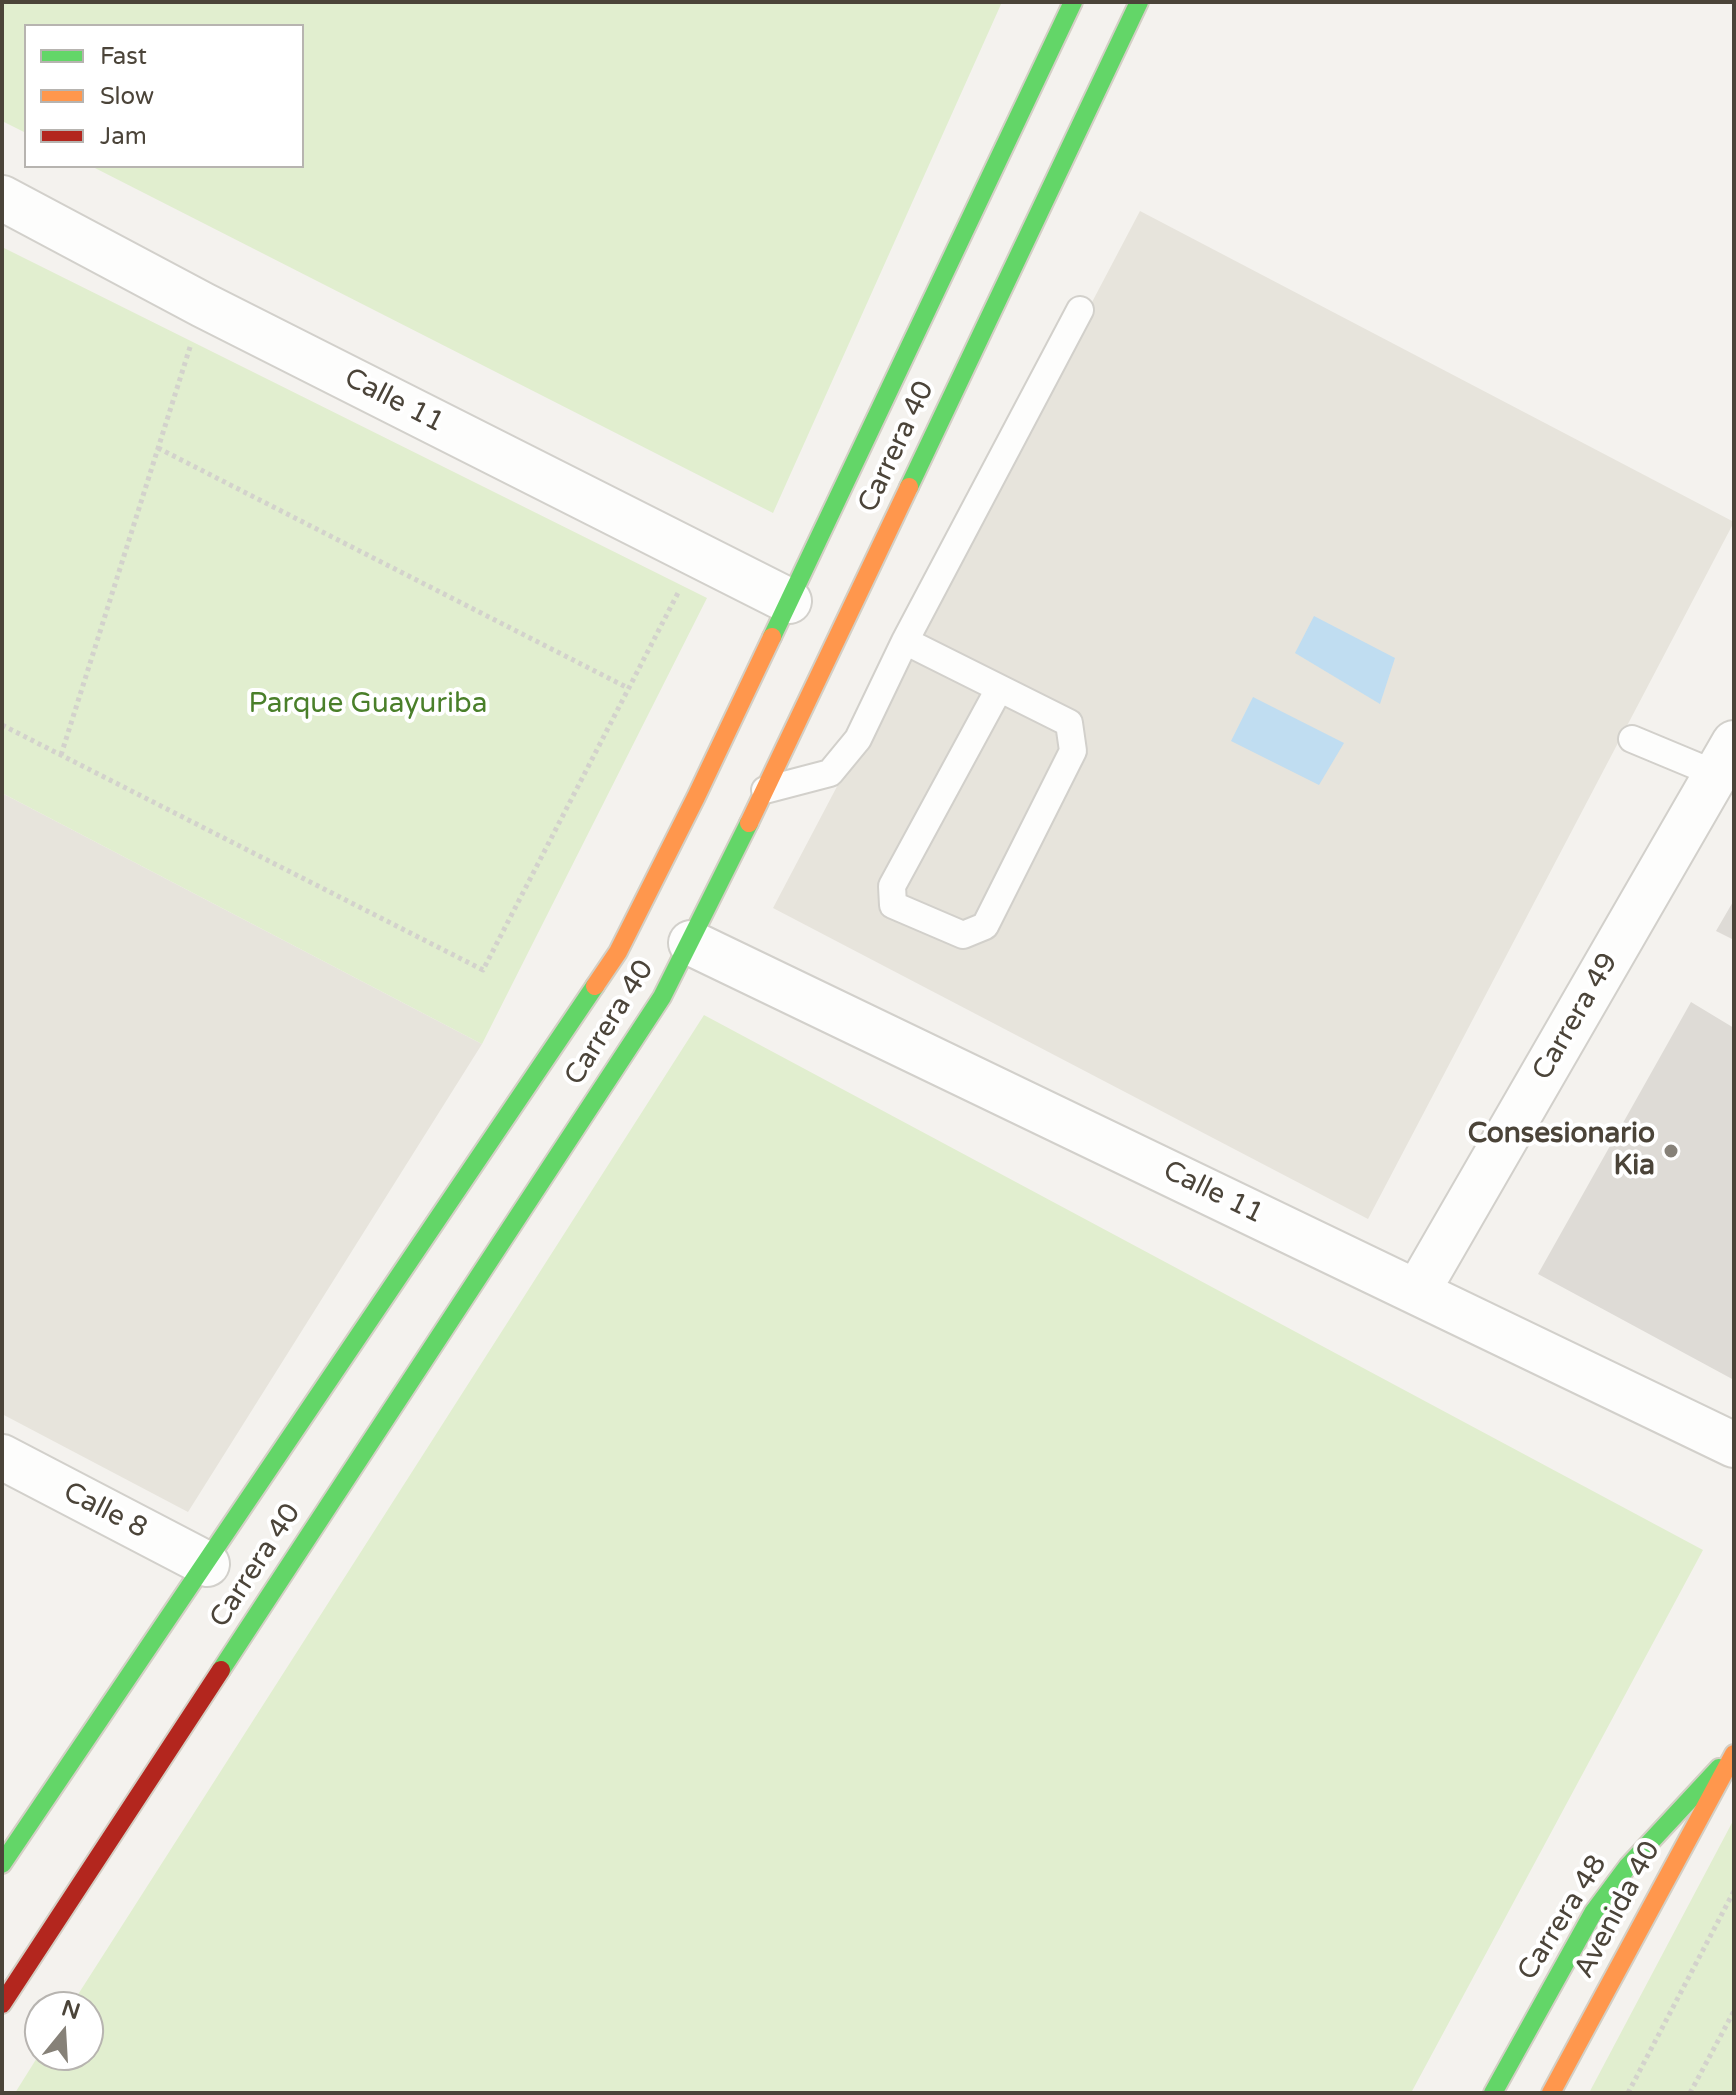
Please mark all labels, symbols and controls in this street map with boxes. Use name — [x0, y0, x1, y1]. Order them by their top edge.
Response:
legend — [24, 24, 304, 168]
text: Fast — [100, 42, 147, 71]
text: Slow — [100, 82, 154, 111]
text: Jam — [100, 122, 147, 151]
street label: Calle 11 — [339, 362, 449, 440]
street label: Carrera 40 — [852, 376, 942, 518]
park label: Parque Guayuriba — [249, 688, 487, 722]
street label: Carrera 49 — [1526, 948, 1626, 1086]
street label: Carrera 40 — [558, 954, 662, 1092]
place label: Consesionario Kia — [1468, 1118, 1655, 1184]
marker: Consesionario Kia — [1662, 1142, 1680, 1160]
street label: Calle 11 — [1157, 1154, 1269, 1232]
street label: Calle 8 — [57, 1476, 153, 1546]
street label: Carrera 40 — [204, 1498, 308, 1634]
street label: Avenida 40 — [1568, 1836, 1668, 1984]
street label: Carrera 48 — [1511, 1849, 1615, 1987]
north arrow — [24, 1991, 104, 2071]
text: N — [58, 1995, 83, 2025]

